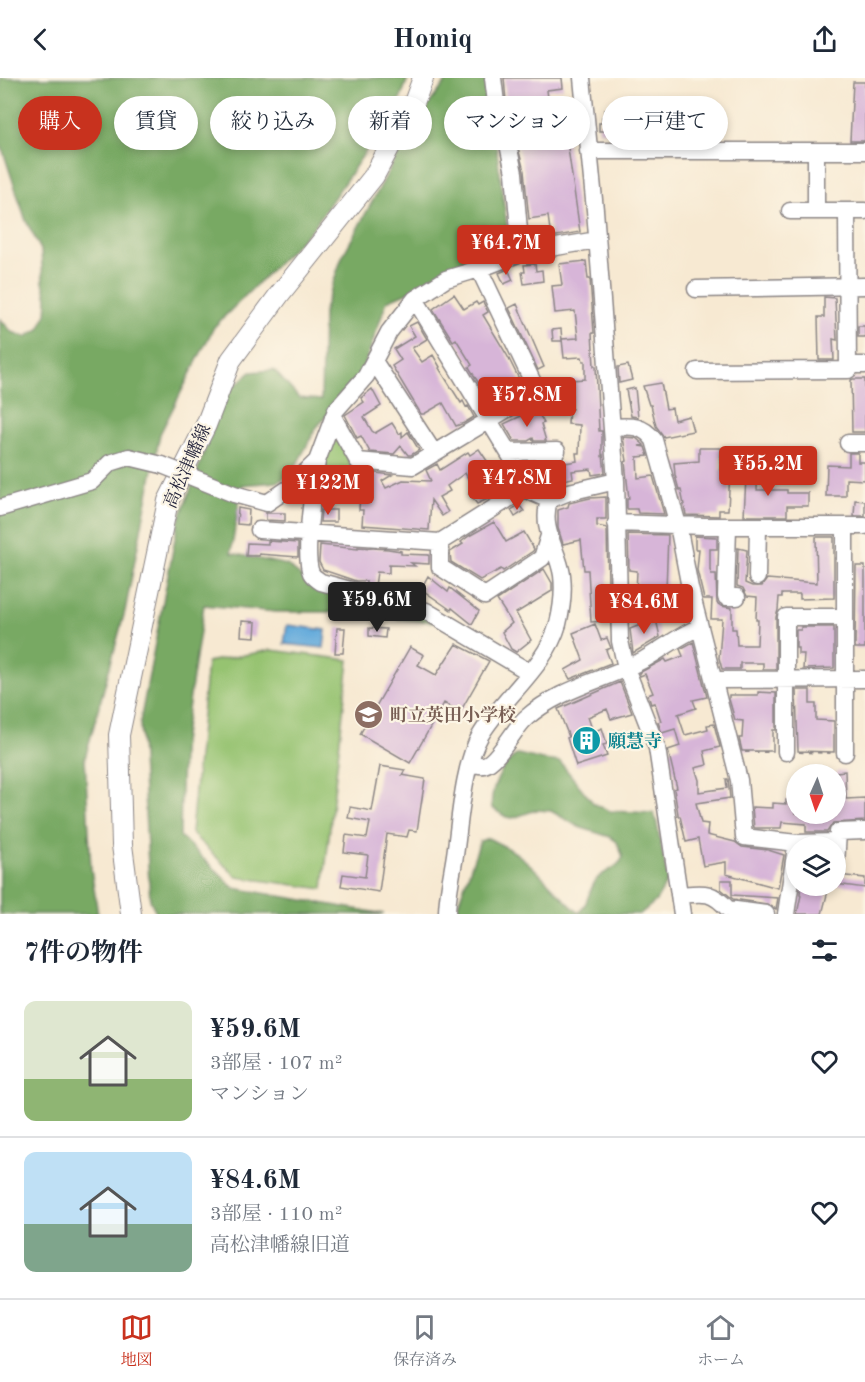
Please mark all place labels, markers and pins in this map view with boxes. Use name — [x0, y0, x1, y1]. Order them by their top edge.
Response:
pin: ¥64.7M — [457, 225, 555, 276]
pin: ¥57.8M — [478, 377, 576, 428]
pin: ¥55.2M — [719, 446, 817, 497]
pin: ¥47.8M — [468, 460, 566, 511]
pin: ¥122M — [286, 465, 370, 516]
pin: ¥59.6M — [328, 582, 426, 633]
pin: ¥84.6M — [595, 584, 693, 635]
school or university icon: 町立英田小学校 — [353, 699, 385, 731]
place label: 町立英田小学校 — [390, 705, 516, 725]
building icon: 願慧寺 — [571, 725, 603, 757]
place label: 願慧寺 — [608, 731, 662, 751]

